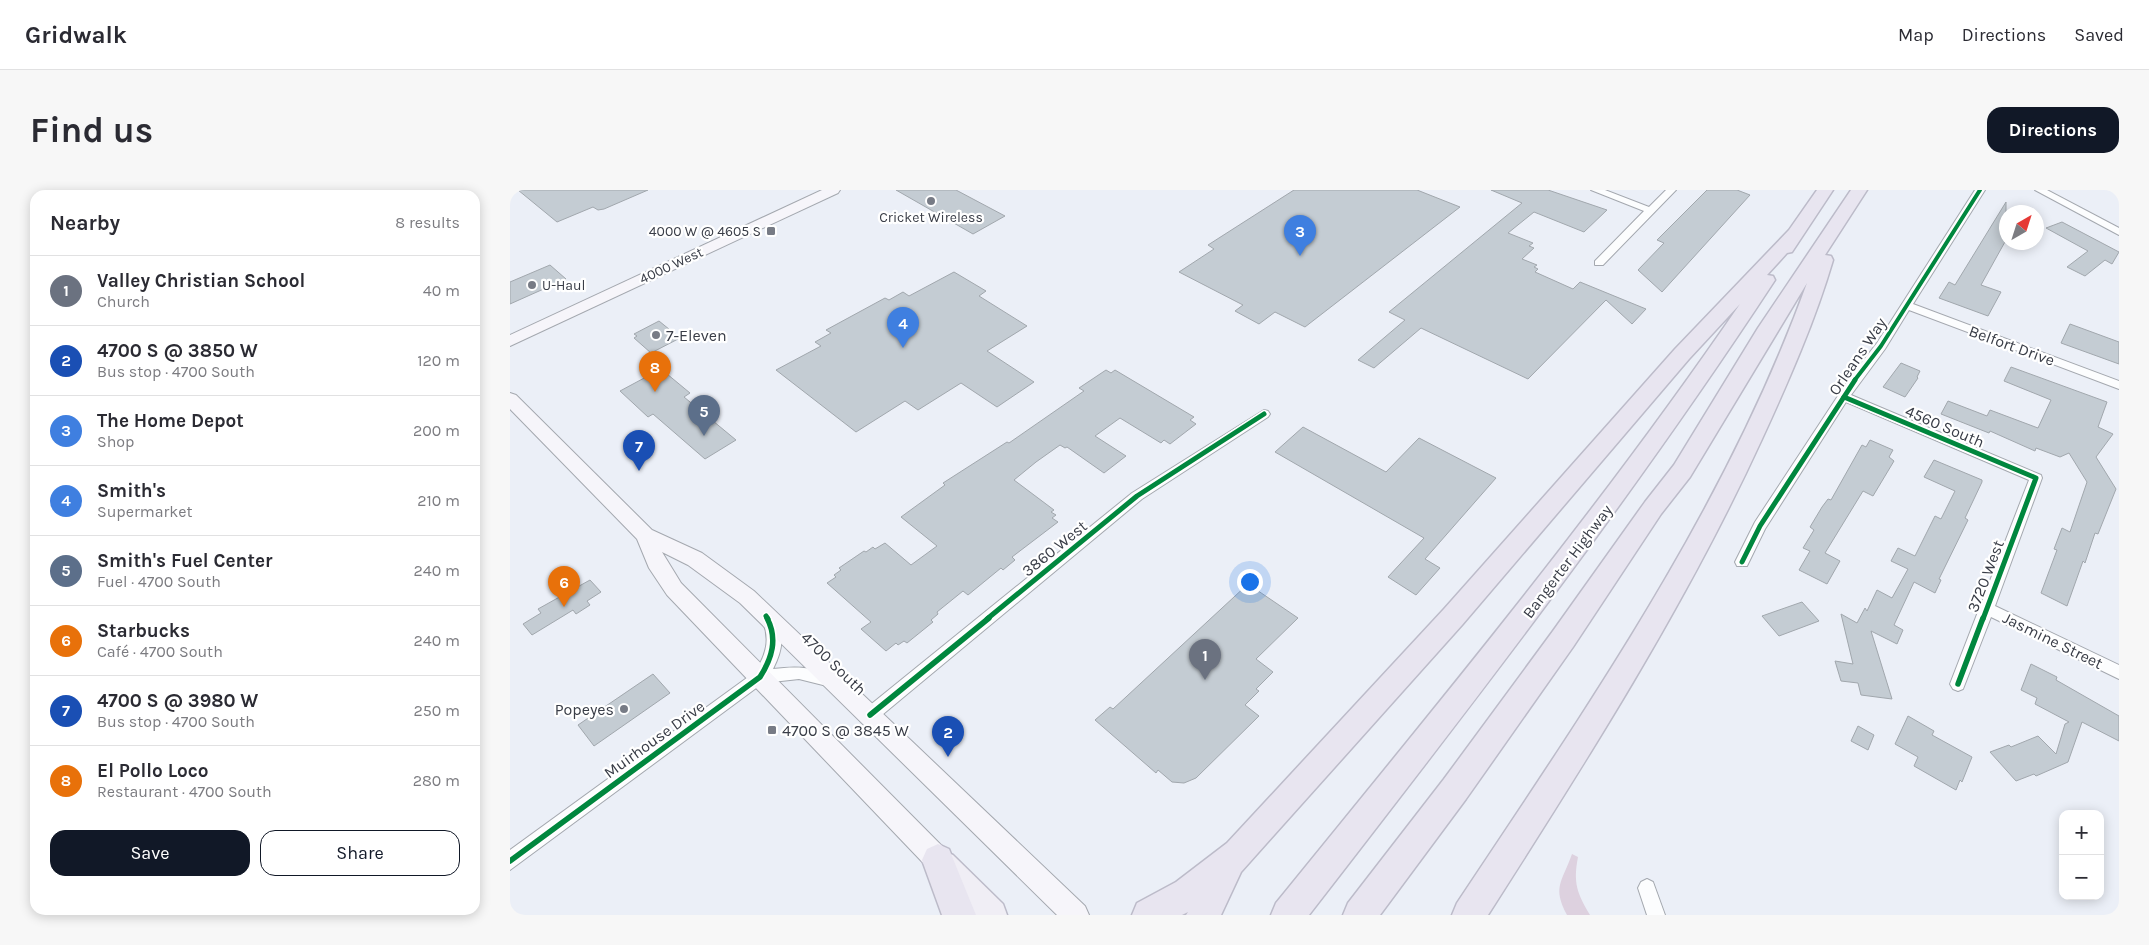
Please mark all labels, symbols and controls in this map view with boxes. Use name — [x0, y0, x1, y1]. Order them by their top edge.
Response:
text: Gridwalk — [25, 21, 127, 49]
text: Map — [1898, 24, 1934, 46]
text: Directions — [1962, 24, 2046, 46]
text: Saved — [2074, 24, 2124, 46]
button: Directions — [1987, 107, 2119, 153]
text: Find us — [30, 110, 153, 151]
marker: Cricket Wireless — [925, 195, 937, 207]
north arrow — [1999, 205, 2044, 250]
place label: Cricket Wireless — [879, 209, 983, 226]
text: Nearby — [50, 211, 120, 235]
text: 8 results — [395, 213, 460, 232]
pin: 3 — [1284, 215, 1316, 256]
place label: 4000 W @ 4605 S — [649, 223, 761, 240]
marker: 4000 W @ 4605 S — [765, 225, 777, 237]
street label: 4000 West — [637, 243, 706, 288]
text: Valley Christian School — [97, 270, 305, 292]
place label: U-Haul — [542, 277, 585, 294]
marker: U-Haul — [526, 279, 538, 291]
text: 1 — [63, 281, 69, 300]
text: 40 m — [423, 281, 460, 300]
text: Church — [97, 292, 150, 311]
pin: 4 — [887, 307, 919, 348]
street label: Orleans Way — [1825, 313, 1891, 399]
street label: Belfort Drive — [1966, 321, 2057, 370]
place label: 7-Eleven — [666, 326, 727, 345]
marker: 7-Eleven — [650, 329, 662, 341]
text: 4700 S @ 3850 W — [97, 340, 258, 362]
text: 2 — [61, 351, 71, 370]
text: 120 m — [417, 351, 460, 370]
pin: 8 — [639, 351, 671, 392]
text: Bus stop · 4700 South — [97, 362, 255, 381]
pin: 5 — [688, 395, 720, 436]
street label: 4560 South — [1902, 401, 1987, 452]
text: The Home Depot — [97, 410, 244, 432]
text: 3 — [61, 421, 71, 440]
text: 200 m — [413, 421, 460, 440]
pin: 7 — [623, 430, 655, 471]
text: Shop — [97, 432, 134, 451]
text: Smith's — [97, 480, 166, 502]
text: 4 — [61, 491, 71, 510]
text: 210 m — [417, 491, 460, 510]
street label: Bangerter Highway — [1519, 500, 1617, 622]
text: Supermarket — [97, 502, 193, 521]
street label: 3860 West — [1018, 516, 1091, 580]
street label: 3720 West — [1963, 537, 2008, 615]
text: Smith's Fuel Center — [97, 550, 272, 572]
text: 5 — [61, 561, 71, 580]
text: 240 m — [414, 561, 460, 580]
pin: 6 — [548, 566, 580, 607]
your location — [1237, 569, 1263, 595]
text: Fuel · 4700 South — [97, 572, 221, 591]
street label: Jasmine Street — [2000, 608, 2106, 673]
text: Starbucks — [97, 620, 190, 642]
street label: 4700 South — [797, 628, 870, 699]
text: 6 — [61, 631, 71, 650]
text: 240 m — [414, 631, 460, 650]
pin: 1 — [1189, 639, 1221, 680]
text: Café · 4700 South — [97, 642, 223, 661]
text: 4700 S @ 3980 W — [97, 690, 258, 712]
street label: Muirhouse Drive — [600, 697, 708, 782]
place label: Popeyes — [555, 700, 614, 719]
text: 7 — [62, 701, 70, 720]
text: 250 m — [413, 701, 460, 720]
marker: Popeyes — [618, 703, 630, 715]
text: Bus stop · 4700 South — [97, 712, 255, 731]
pin: 2 — [932, 716, 964, 757]
place label: 4700 S @ 3845 W — [782, 721, 910, 740]
marker: 4700 S @ 3845 W — [766, 724, 778, 736]
text: El Pollo Loco — [97, 760, 209, 782]
text: 8 — [61, 771, 71, 790]
text: 280 m — [413, 771, 460, 790]
text: Restaurant · 4700 South — [97, 782, 272, 801]
map controls — [2059, 810, 2104, 900]
button: + — [2059, 810, 2104, 855]
button: Save — [50, 830, 250, 876]
button: Share — [260, 830, 460, 876]
button: − — [2059, 855, 2104, 900]

